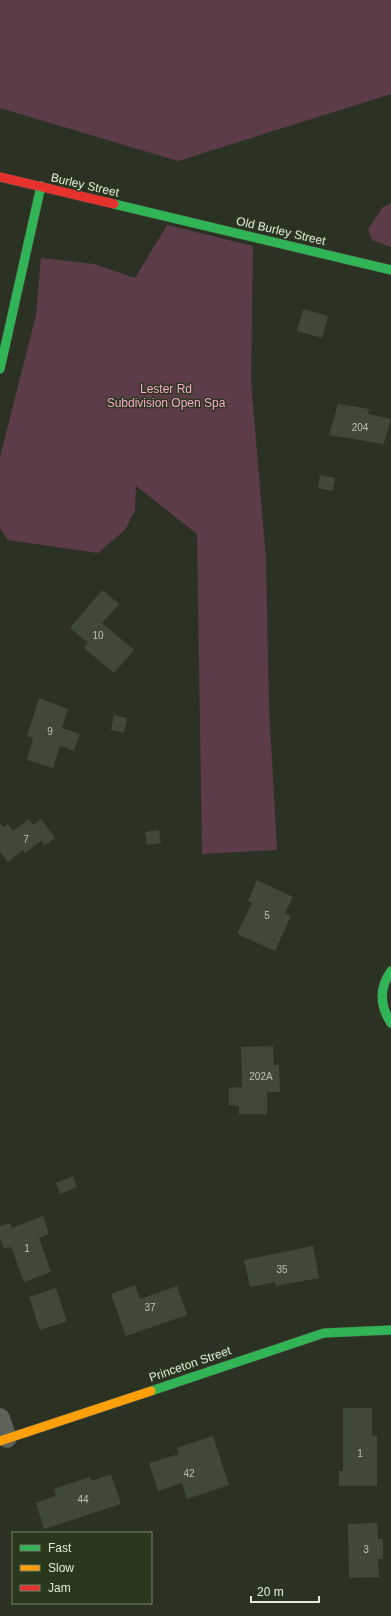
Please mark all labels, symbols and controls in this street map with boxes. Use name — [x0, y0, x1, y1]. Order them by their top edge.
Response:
street label: Burley Street — [50, 170, 121, 200]
street label: Old Burley Street — [235, 214, 328, 248]
park label: Lester Rd Subdivision Open Spa — [107, 382, 226, 410]
house number: 204 — [352, 422, 369, 433]
house number: 10 — [92, 630, 104, 641]
house number: 9 — [47, 726, 53, 737]
house number: 7 — [23, 834, 29, 845]
house number: 5 — [264, 910, 270, 921]
house number: 202A — [249, 1071, 273, 1082]
house number: 1 — [24, 1243, 30, 1254]
house number: 35 — [276, 1264, 288, 1275]
house number: 37 — [144, 1302, 156, 1313]
street label: Princeton Street — [147, 1343, 234, 1385]
house number: 1 — [357, 1448, 363, 1459]
house number: 42 — [183, 1468, 195, 1479]
house number: 44 — [77, 1494, 89, 1505]
legend — [12, 1532, 152, 1604]
text: Fast — [48, 1541, 72, 1555]
house number: 3 — [363, 1544, 369, 1555]
text: Slow — [48, 1561, 74, 1575]
scale bar — [251, 1578, 319, 1604]
text: Jam — [48, 1581, 71, 1595]
text: 20 m — [257, 1585, 284, 1599]

